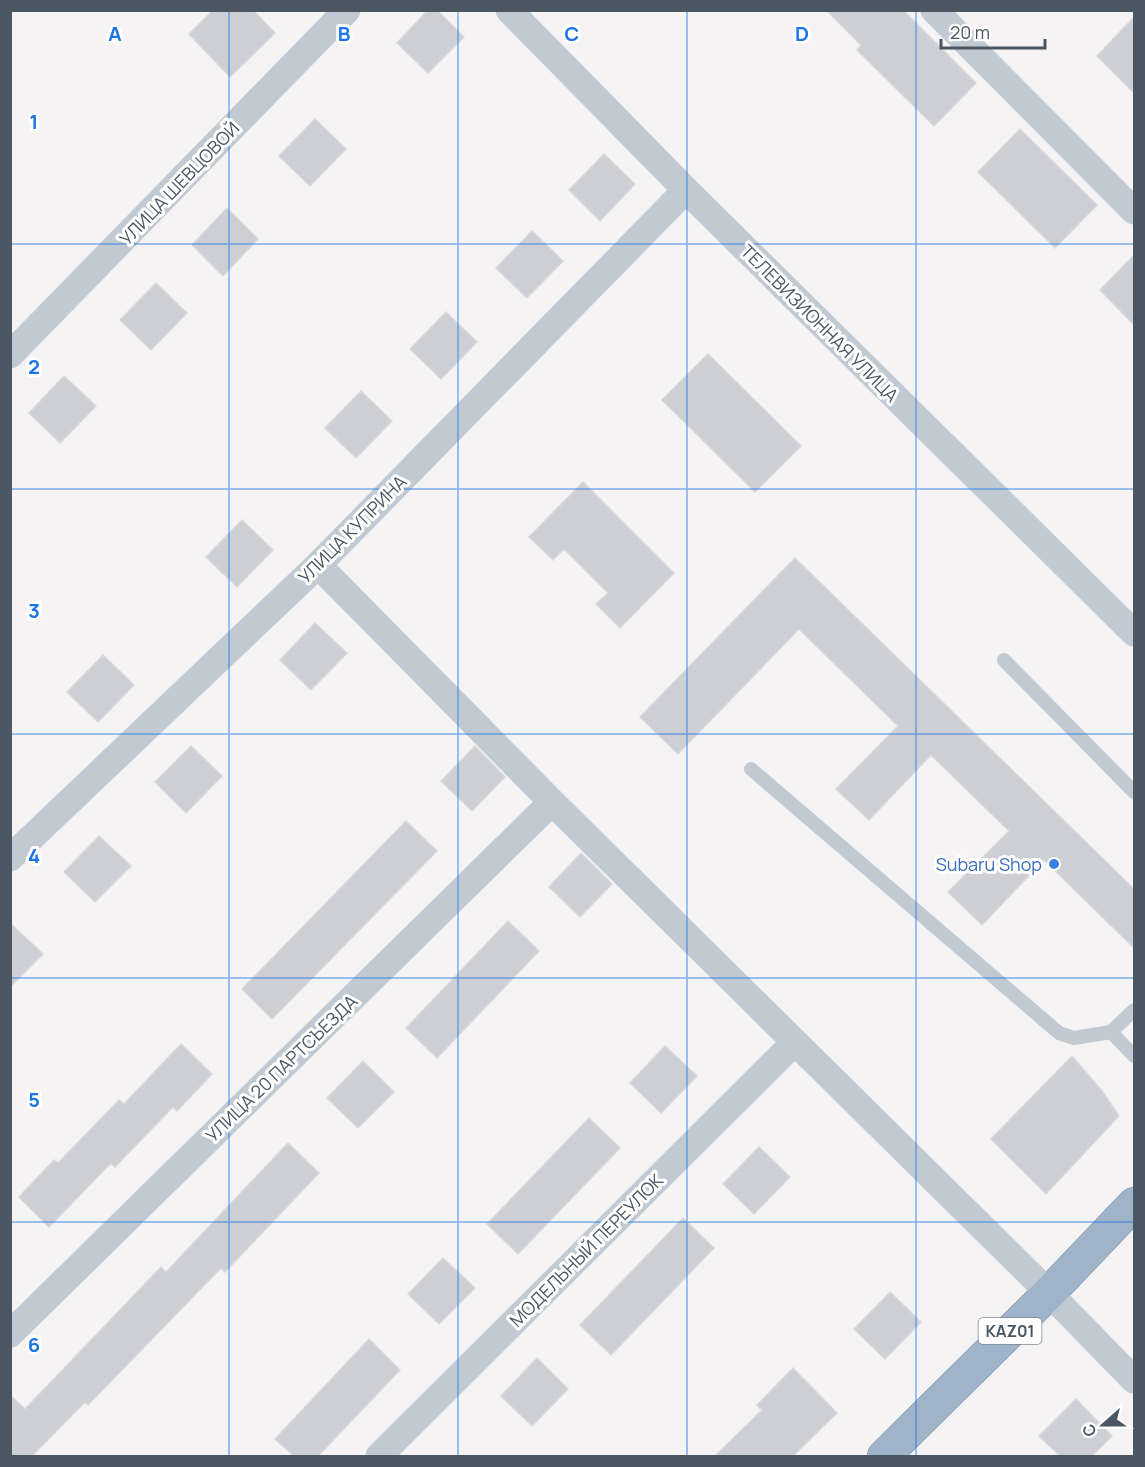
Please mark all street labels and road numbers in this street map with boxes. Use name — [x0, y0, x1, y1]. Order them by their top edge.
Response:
street label: УЛИЦА ШЕВЦОВОЙ — [114, 116, 244, 250]
street label: ТЕЛЕВИЗИОННАЯ УЛИЦА — [736, 239, 904, 407]
street label: УЛИЦА КУПРИНА — [293, 469, 412, 588]
street label: УЛИЦА 20 ПАРТСЪЕЗДА — [200, 989, 362, 1147]
street label: МОДЕЛЬНЫЙ ПЕРЕУЛОК — [504, 1168, 668, 1332]
road number: KАZ01 — [978, 1318, 1042, 1344]

